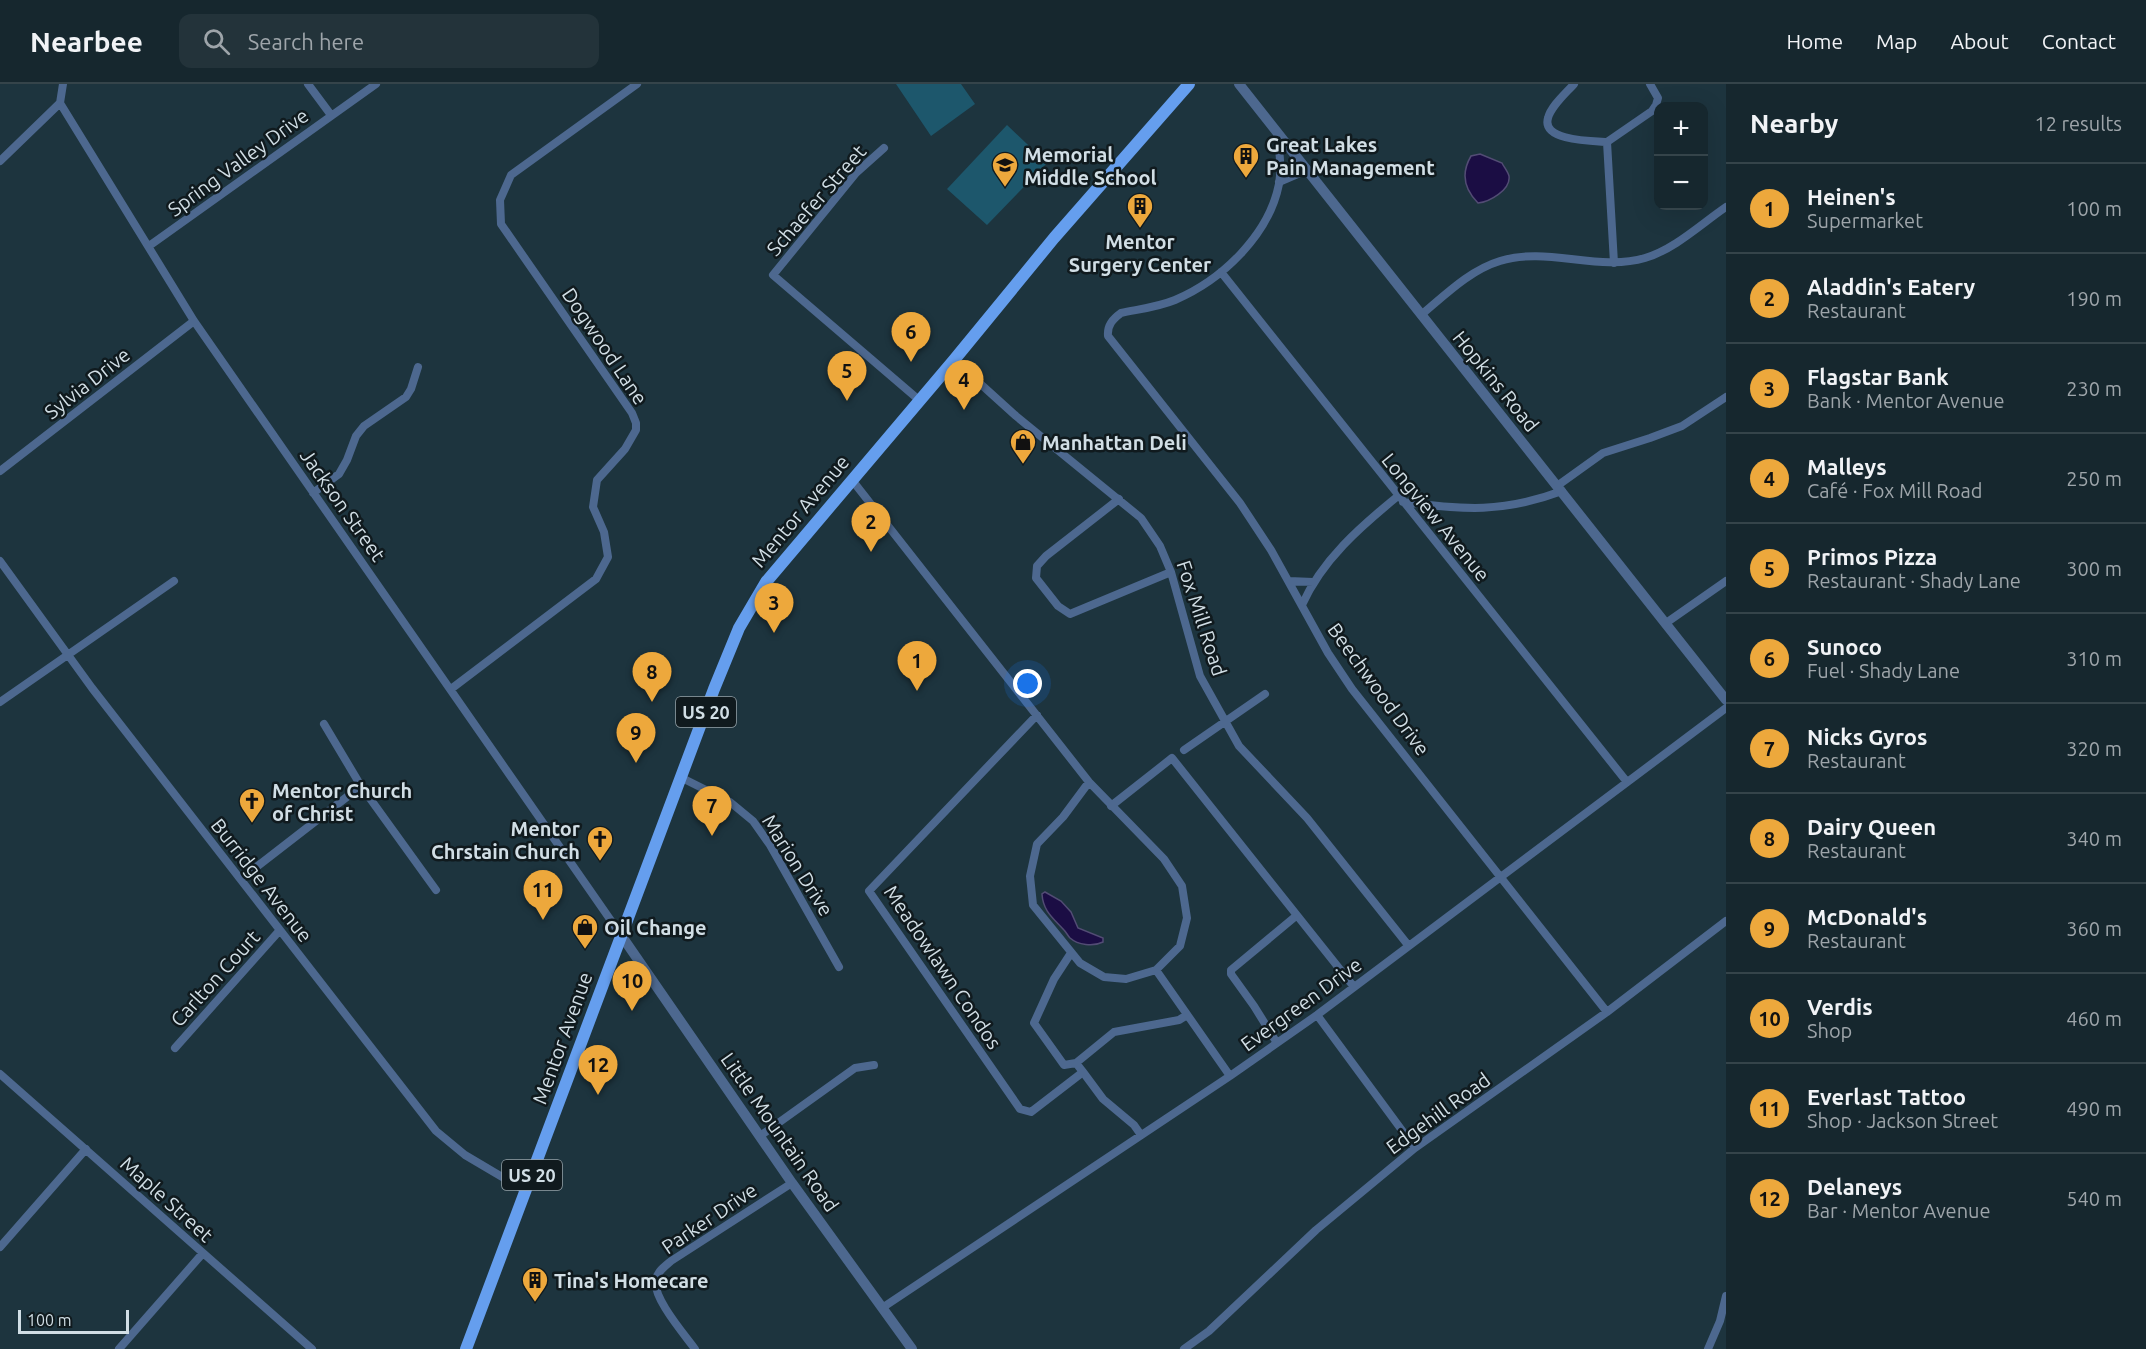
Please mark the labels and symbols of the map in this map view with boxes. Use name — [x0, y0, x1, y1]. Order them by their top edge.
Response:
street label: Spring Valley Drive — [163, 103, 313, 221]
place label: Great Lakes Pain Management — [1266, 133, 1435, 179]
street label: Schaefer Street — [762, 140, 870, 260]
building icon: Great Lakes Pain Management — [1231, 141, 1261, 179]
place label: Memorial Middle School — [1024, 143, 1157, 189]
school or university icon: Memorial Middle School — [990, 150, 1020, 188]
building icon: Mentor Surgery Center — [1125, 191, 1155, 229]
place label: Mentor Surgery Center — [1069, 230, 1212, 276]
street label: Dogwood Lane — [558, 283, 652, 409]
pin: 6 — [892, 312, 930, 362]
street label: Hopkins Road — [1448, 326, 1544, 436]
street label: Sylvia Drive — [40, 343, 134, 423]
pin: 5 — [828, 352, 866, 401]
pin: 4 — [944, 360, 984, 410]
shop icon: Manhattan Deli — [1008, 427, 1038, 465]
place label: Manhattan Deli — [1042, 431, 1187, 454]
street label: Jackson Street — [296, 444, 390, 566]
street label: Longview Avenue — [1377, 448, 1495, 586]
street label: Mentor Avenue — [747, 450, 853, 572]
pin: 2 — [852, 502, 890, 552]
street label: Fox Mill Road — [1173, 557, 1231, 679]
pin: 3 — [754, 584, 794, 633]
street label: Beechwood Drive — [1323, 618, 1435, 760]
pin: 1 — [898, 642, 936, 691]
pin: 8 — [632, 652, 672, 702]
your location — [1013, 669, 1042, 698]
road number: US 20 — [676, 697, 736, 727]
pin: 9 — [616, 714, 656, 763]
place label: Mentor Church of Christ — [272, 779, 412, 825]
church icon: Mentor Church of Christ — [237, 786, 267, 824]
pin: 7 — [692, 786, 732, 836]
street label: Marion Drive — [758, 810, 838, 920]
street label: Burridge Avenue — [207, 814, 317, 946]
place label: Mentor Chrstain Church — [431, 817, 581, 863]
church icon: Mentor Chrstain Church — [585, 824, 615, 862]
pin: 11 — [524, 870, 562, 920]
street label: Meadowlawn Condos — [880, 881, 1006, 1053]
shop icon: Oil Change — [570, 912, 600, 950]
place label: Oil Change — [604, 916, 706, 939]
street label: Carlton Court — [166, 925, 264, 1031]
street label: Evergreen Drive — [1236, 952, 1366, 1056]
pin: 10 — [612, 962, 652, 1011]
street label: Mentor Avenue — [527, 969, 597, 1107]
pin: 12 — [578, 1046, 618, 1095]
street label: Little Mountain Road — [716, 1048, 844, 1216]
street label: Edgehill Road — [1382, 1068, 1494, 1158]
street label: Maple Street — [116, 1152, 218, 1246]
road number: US 20 — [502, 1160, 562, 1190]
street label: Parker Drive — [657, 1178, 761, 1258]
building icon: Tina's Homecare — [520, 1265, 550, 1303]
place label: Tina's Homecare — [554, 1269, 709, 1292]
scale bar — [18, 1307, 129, 1334]

